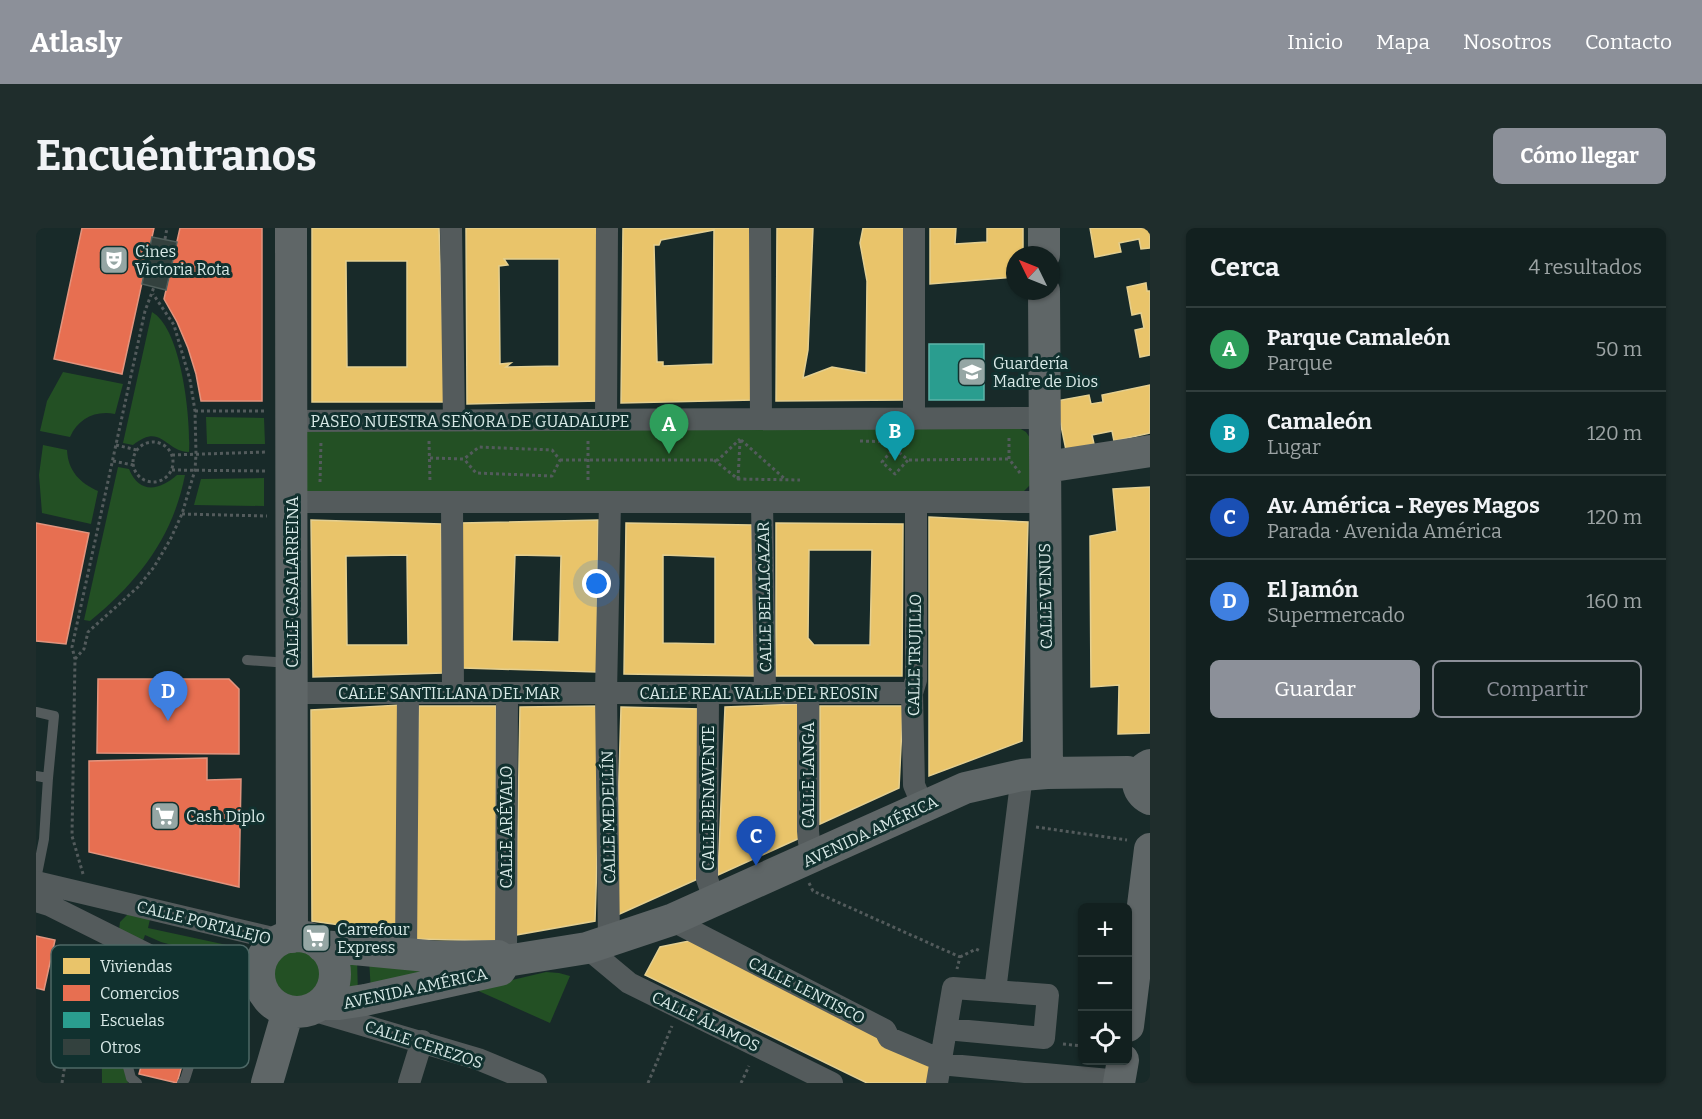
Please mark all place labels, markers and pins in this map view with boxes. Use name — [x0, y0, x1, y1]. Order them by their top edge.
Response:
place label: Cines Victoria Rota — [135, 242, 230, 279]
theatre icon: Cines Victoria Rota — [98, 244, 130, 276]
place label: Guardería Madre de Dios — [993, 354, 1098, 391]
school or university icon: Guardería Madre de Dios — [956, 356, 988, 388]
pin: A — [650, 404, 688, 454]
pin: B — [876, 412, 914, 461]
pin: D — [148, 672, 188, 721]
supermarket icon: Cash Diplo — [149, 800, 181, 832]
place label: Cash Diplo — [186, 807, 265, 826]
pin: C — [736, 816, 776, 866]
place label: Carrefour Express — [337, 920, 410, 957]
supermarket icon: Carrefour Express — [300, 922, 332, 954]

